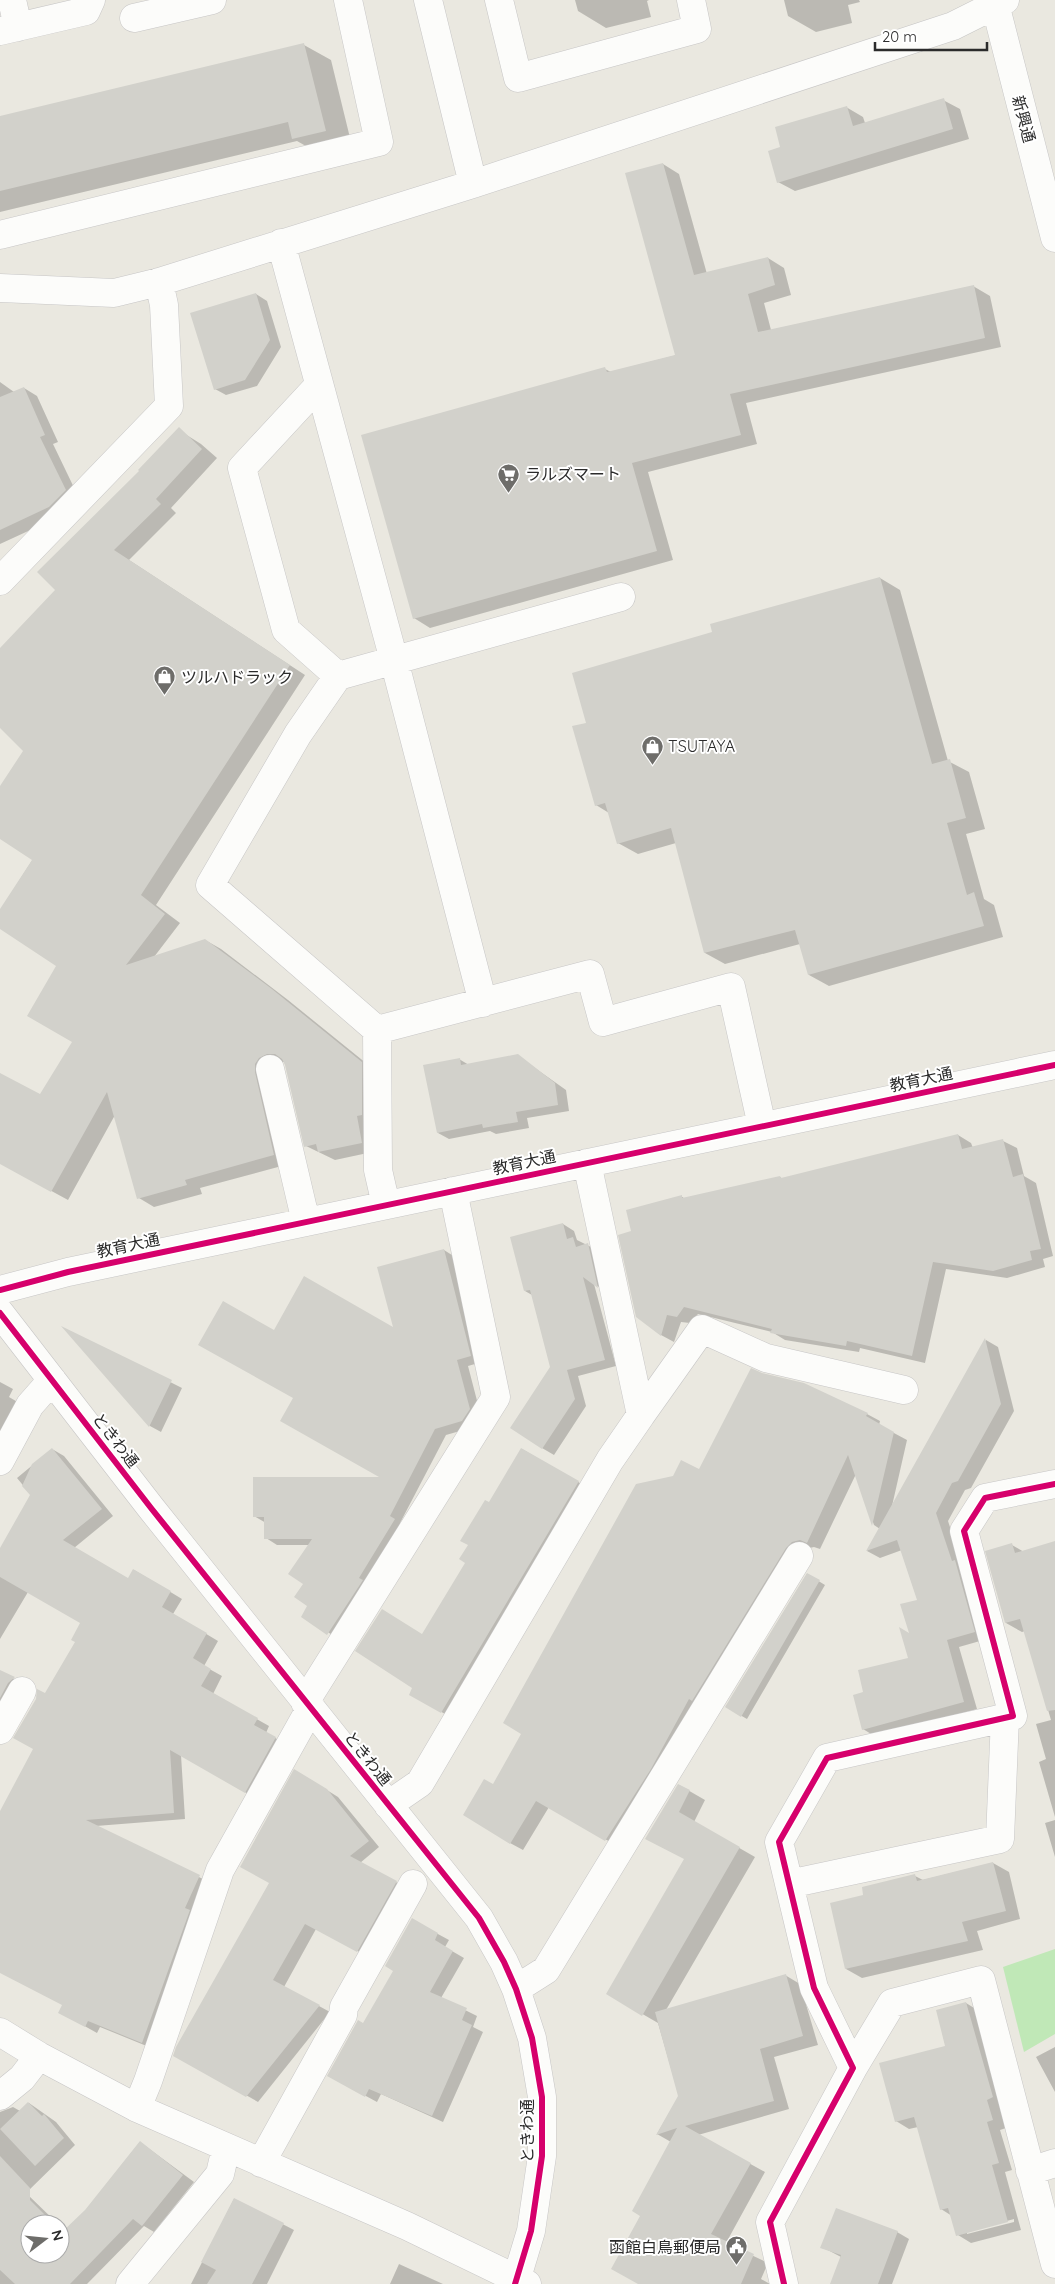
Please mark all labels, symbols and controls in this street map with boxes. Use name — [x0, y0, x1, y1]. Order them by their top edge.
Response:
scale bar — [875, 20, 988, 52]
text: 20 m — [882, 27, 917, 46]
street label: 新興通 — [1008, 93, 1040, 145]
supermarket icon: ラルズマート — [497, 462, 521, 493]
place label: ラルズマート — [525, 464, 621, 484]
shop icon: ツルハドラック — [153, 665, 177, 696]
place label: ツルハドラック — [181, 667, 293, 687]
shop icon: TSUTAYA — [640, 734, 664, 765]
place label: TSUTAYA — [668, 736, 735, 756]
street label: 教育大通 — [888, 1063, 954, 1095]
street label: 教育大通 — [491, 1146, 557, 1178]
street label: 教育大通 — [95, 1229, 161, 1261]
street label: ときわ通 — [88, 1409, 144, 1471]
street label: ときわ通 — [340, 1727, 396, 1789]
street label: ときわ通 — [517, 2099, 537, 2163]
north arrow — [20, 2214, 70, 2264]
text: N — [47, 2228, 68, 2243]
public building icon: 函館白鳥郵便局 — [725, 2235, 749, 2266]
place label: 函館白鳥郵便局 — [609, 2237, 721, 2257]

